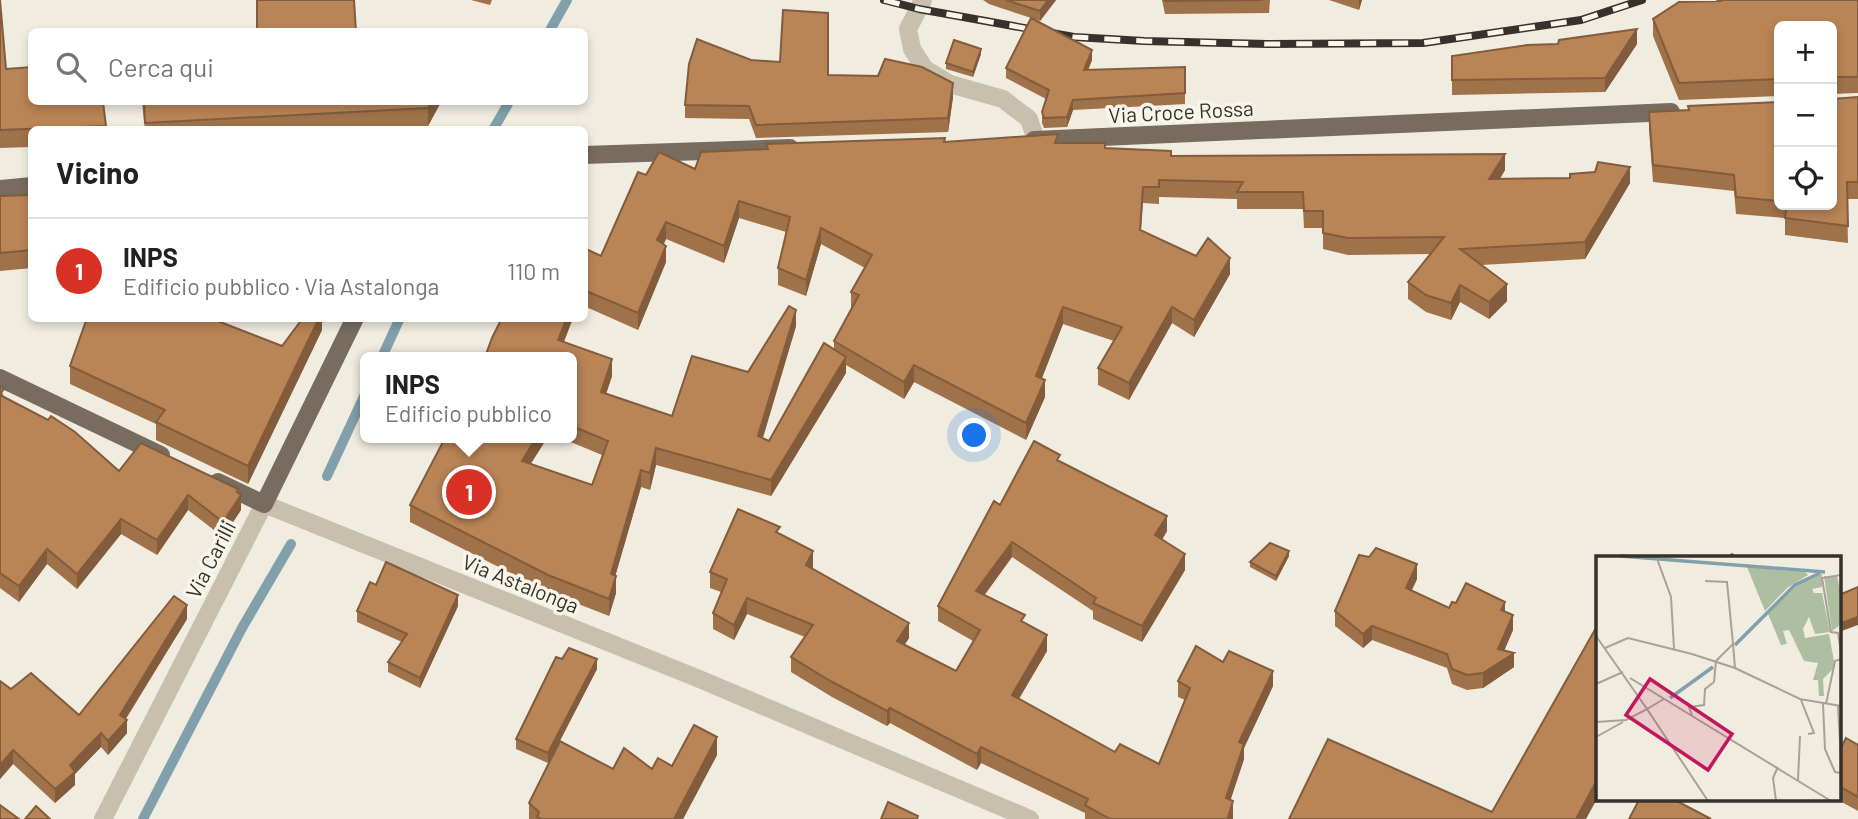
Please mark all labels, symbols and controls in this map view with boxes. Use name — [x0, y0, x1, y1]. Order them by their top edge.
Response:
map controls — [1774, 21, 1837, 210]
button: + — [1774, 21, 1837, 84]
search box — [28, 28, 588, 105]
icon: search — [52, 48, 90, 86]
text: Cerca qui — [108, 51, 214, 82]
button: − — [1774, 84, 1837, 147]
street label: Via Croce Rossa — [1108, 95, 1254, 127]
button: locate — [1774, 147, 1837, 210]
text: Vicino — [56, 154, 139, 190]
text: INPS — [123, 241, 178, 272]
text: 1 — [75, 257, 83, 285]
text: 110 m — [507, 257, 560, 285]
text: Edificio pubblico · Via Astalonga — [123, 272, 439, 300]
popup — [360, 352, 577, 443]
text: INPS — [385, 368, 440, 399]
text: Edificio pubblico — [385, 399, 552, 427]
your location — [957, 418, 991, 452]
pin: 1 — [446, 466, 492, 518]
street label: Via Carilli — [180, 516, 240, 602]
street label: Via Astalonga — [459, 548, 583, 618]
inset map — [1596, 556, 1840, 802]

